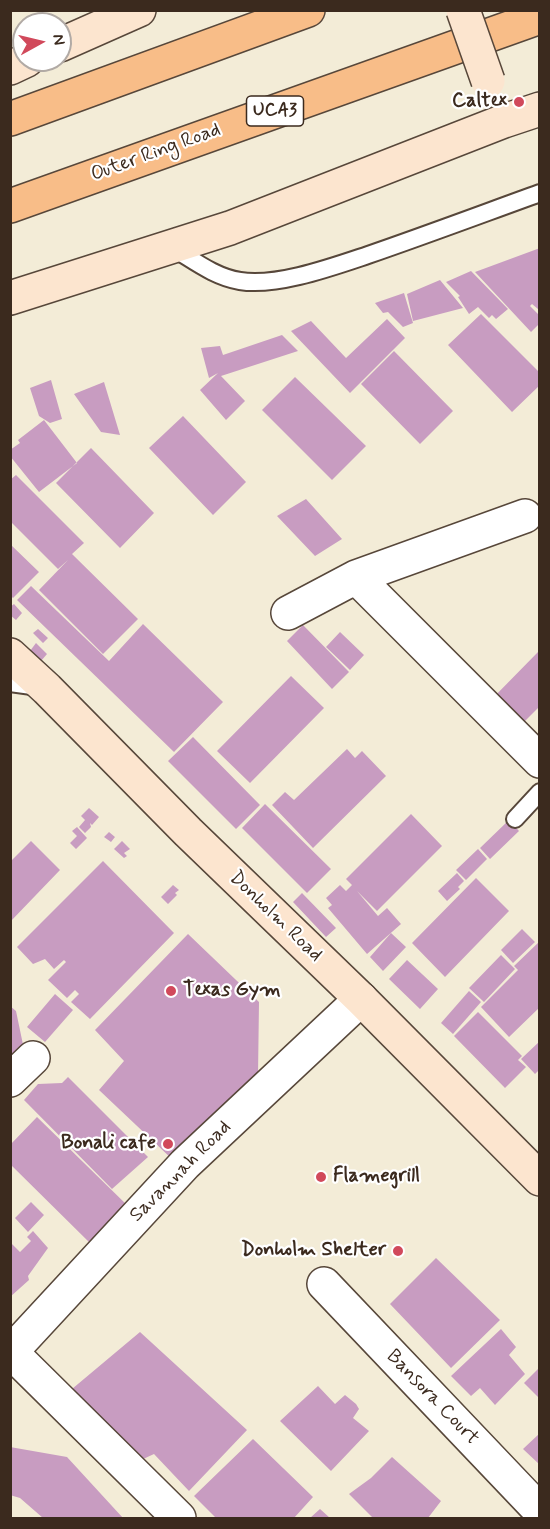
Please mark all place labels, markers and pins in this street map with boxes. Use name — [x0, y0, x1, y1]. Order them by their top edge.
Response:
place label: Caltex — [452, 90, 507, 114]
marker: Caltex — [512, 95, 526, 109]
place label: Texas Gym — [183, 979, 281, 1003]
marker: Texas Gym — [164, 984, 178, 998]
place label: Bonali cafe — [61, 1132, 156, 1156]
marker: Bonali cafe — [161, 1137, 175, 1151]
place label: Flamegrill — [333, 1165, 420, 1189]
marker: Flamegrill — [314, 1170, 328, 1184]
place label: Donholm Shelter — [241, 1239, 386, 1263]
marker: Donholm Shelter — [391, 1244, 405, 1258]

